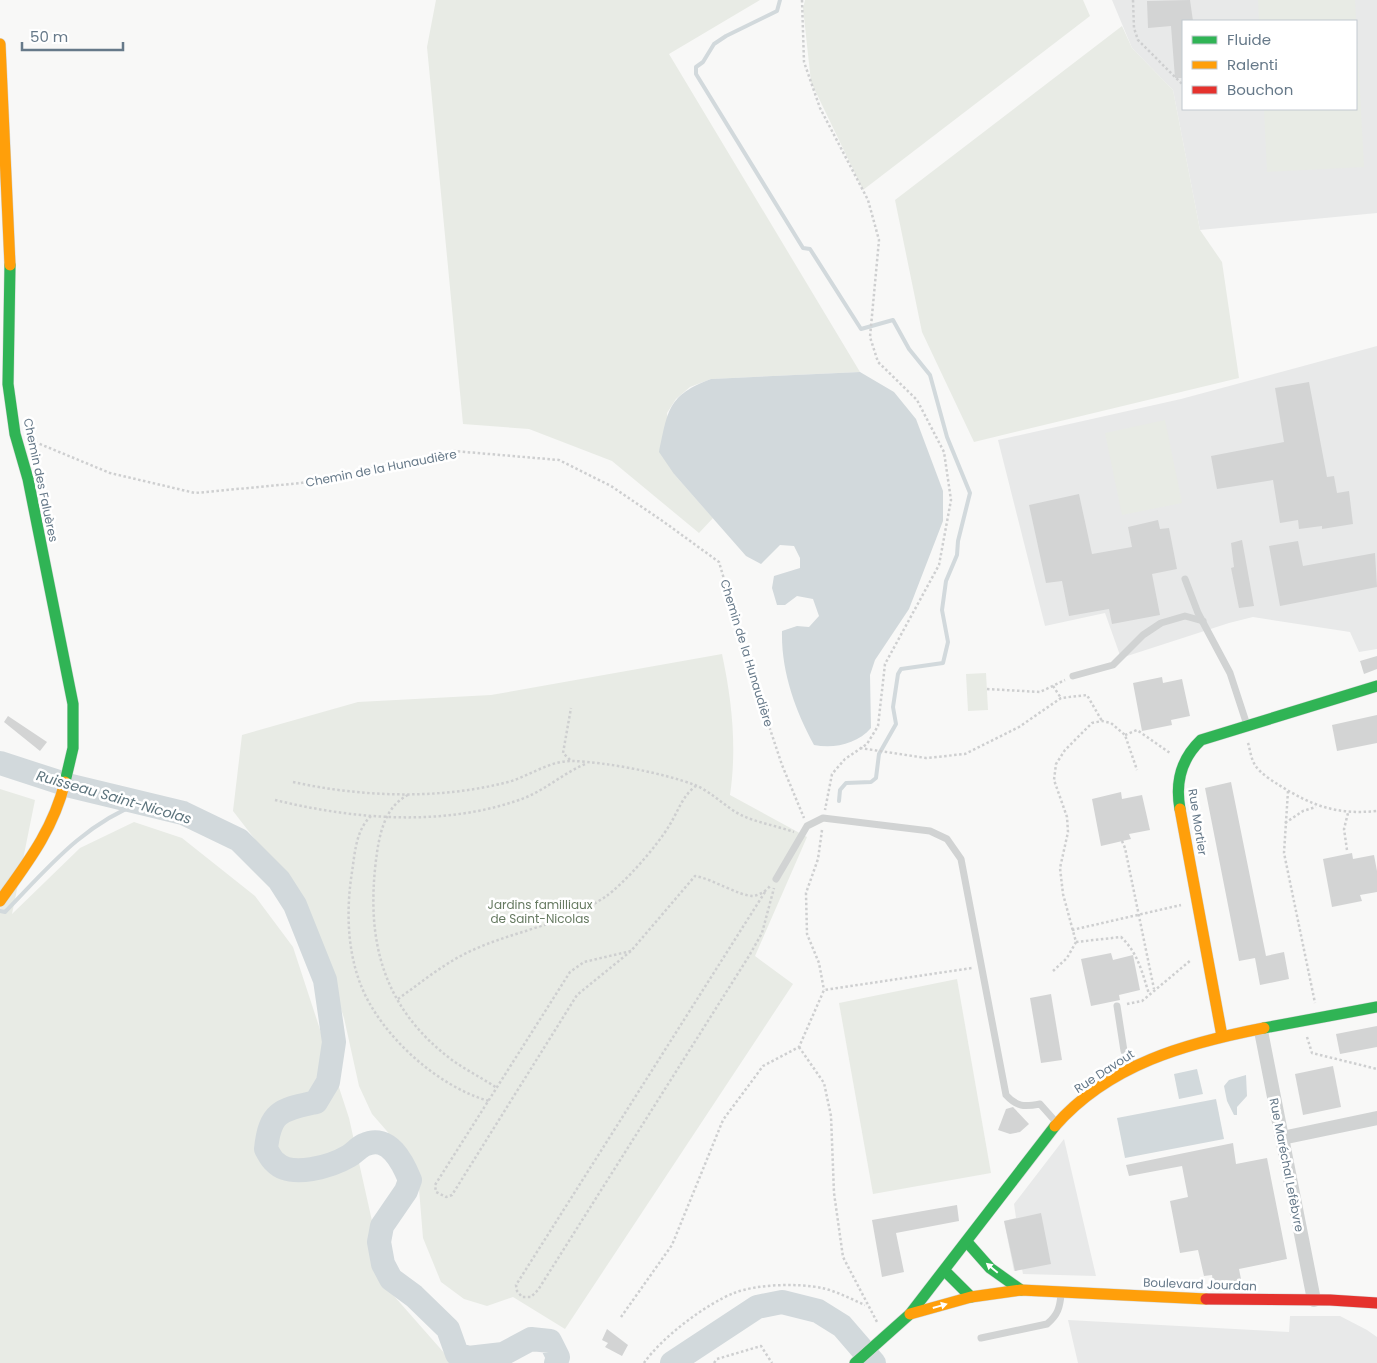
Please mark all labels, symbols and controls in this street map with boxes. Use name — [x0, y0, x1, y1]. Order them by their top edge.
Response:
scale bar — [22, 20, 124, 52]
legend — [1182, 20, 1357, 110]
text: 50 m — [30, 26, 68, 47]
text: Fluide — [1227, 29, 1271, 50]
text: Ralenti — [1227, 54, 1278, 75]
text: Bouchon — [1227, 79, 1293, 100]
street label: Chemin des Faluères — [20, 417, 62, 543]
street label: Chemin de la Hunaudière — [304, 445, 458, 491]
street label: Chemin de la Hunaudière — [716, 577, 778, 729]
water label: Ruisseau Saint-Nicolas — [34, 765, 194, 829]
street label: Rue Mortier — [1184, 787, 1212, 857]
park label: Jardins familliaux de Saint-Nicolas — [488, 896, 593, 927]
street label: Rue Davout — [1071, 1045, 1137, 1097]
street label: Rue Maréchal Lefèbvre — [1266, 1097, 1308, 1233]
one-way arrow — [985, 1263, 998, 1274]
street label: Boulevard Jourdan — [1143, 1274, 1257, 1294]
one-way arrow — [933, 1301, 948, 1309]

